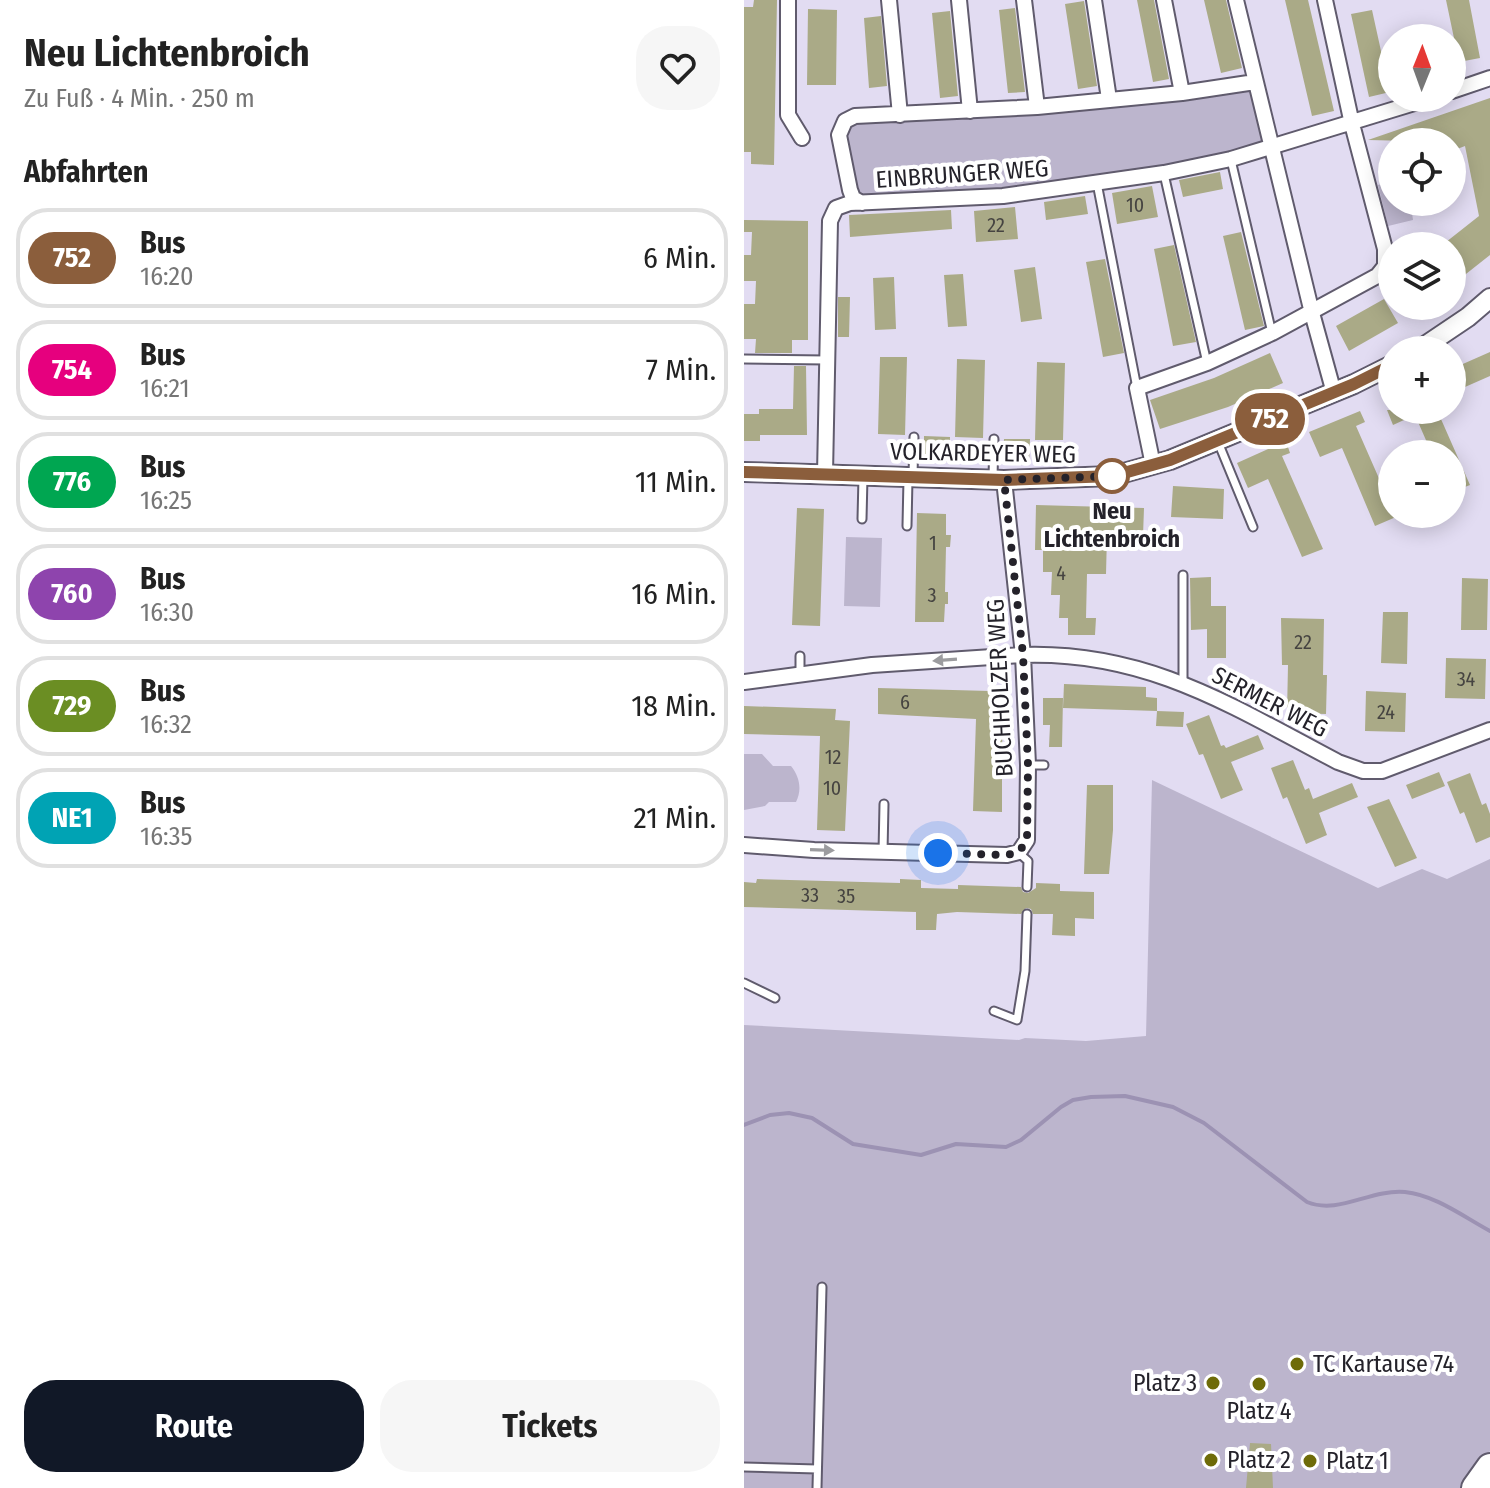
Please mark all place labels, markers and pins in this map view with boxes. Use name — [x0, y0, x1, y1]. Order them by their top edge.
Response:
marker: Neu Lichtenbroich — [1095, 459, 1129, 493]
place label: Neu Lichtenbroich — [1044, 497, 1180, 553]
place label: TC Kartause 74 — [1313, 1350, 1454, 1378]
marker: TC Kartause 74 — [1288, 1355, 1306, 1373]
place label: Platz 3 — [1133, 1369, 1197, 1397]
marker: Platz 3 — [1204, 1374, 1222, 1392]
marker: Platz 4 — [1250, 1375, 1268, 1393]
place label: Platz 4 — [1227, 1397, 1291, 1425]
place label: Platz 2 — [1227, 1446, 1291, 1474]
place label: Platz 1 — [1326, 1447, 1389, 1475]
marker: Platz 2 — [1202, 1451, 1220, 1469]
marker: Platz 1 — [1301, 1452, 1319, 1470]

